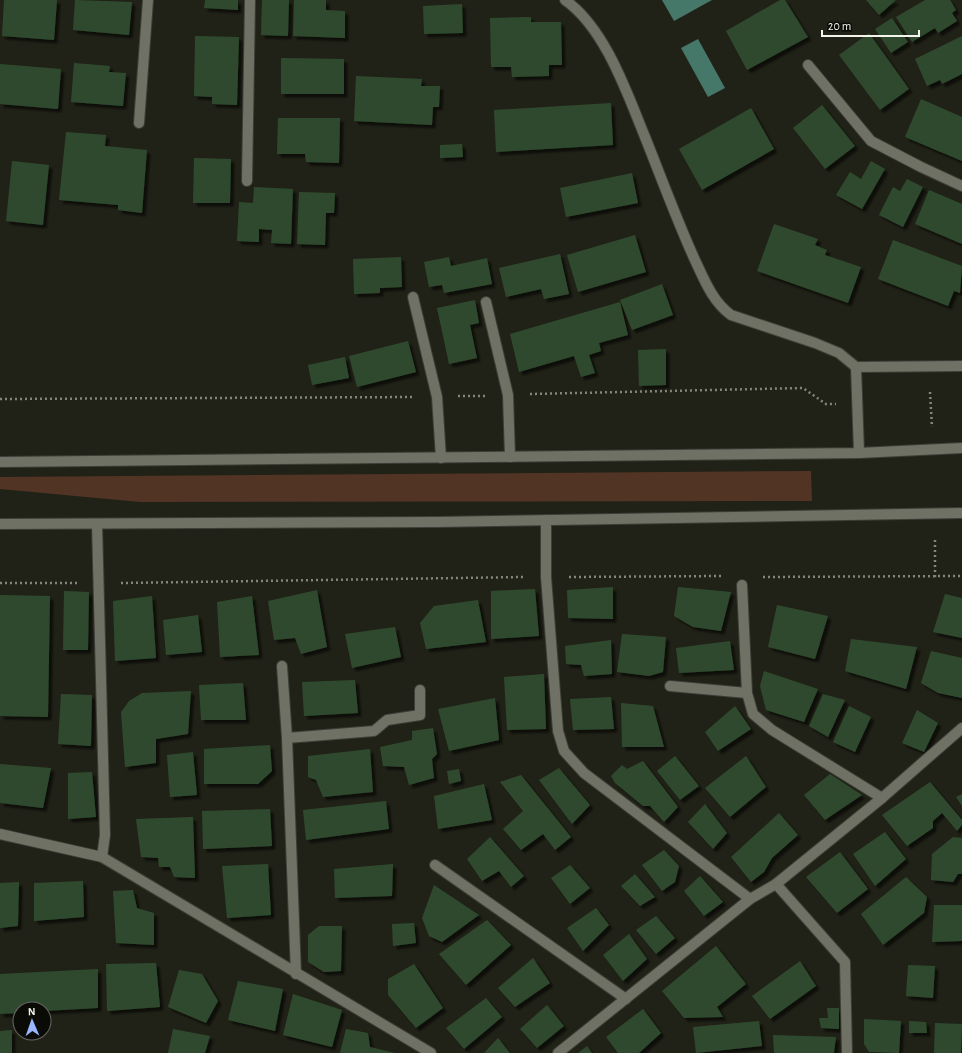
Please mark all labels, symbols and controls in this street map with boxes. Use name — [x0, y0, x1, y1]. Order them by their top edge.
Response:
scale bar — [822, 12, 919, 38]
text: 20 m — [828, 20, 851, 32]
north arrow — [12, 1001, 52, 1041]
text: N — [28, 1006, 36, 1017]

